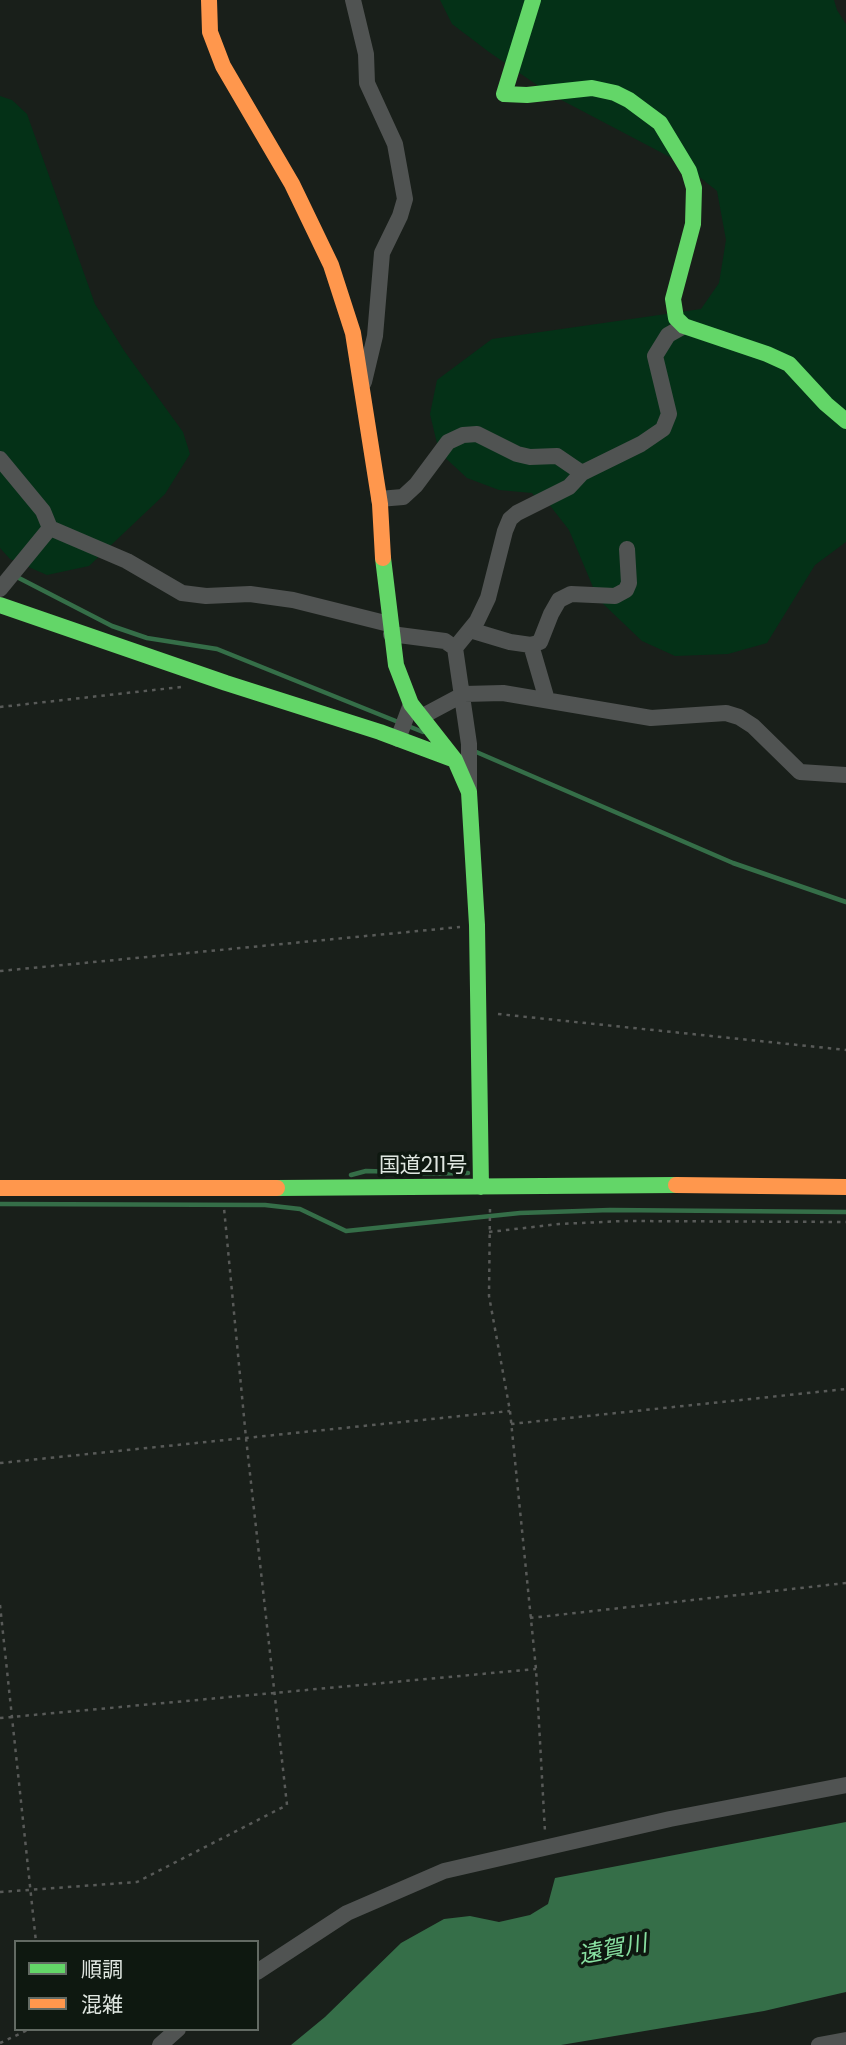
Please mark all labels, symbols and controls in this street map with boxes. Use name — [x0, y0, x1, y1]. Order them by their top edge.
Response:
street label: 国道211号 — [379, 1154, 467, 1180]
water label: 遠賀川 — [577, 1931, 649, 1971]
legend — [14, 1940, 259, 2031]
text: 順調 — [81, 1955, 123, 1984]
text: 混雑 — [81, 1990, 123, 2019]

